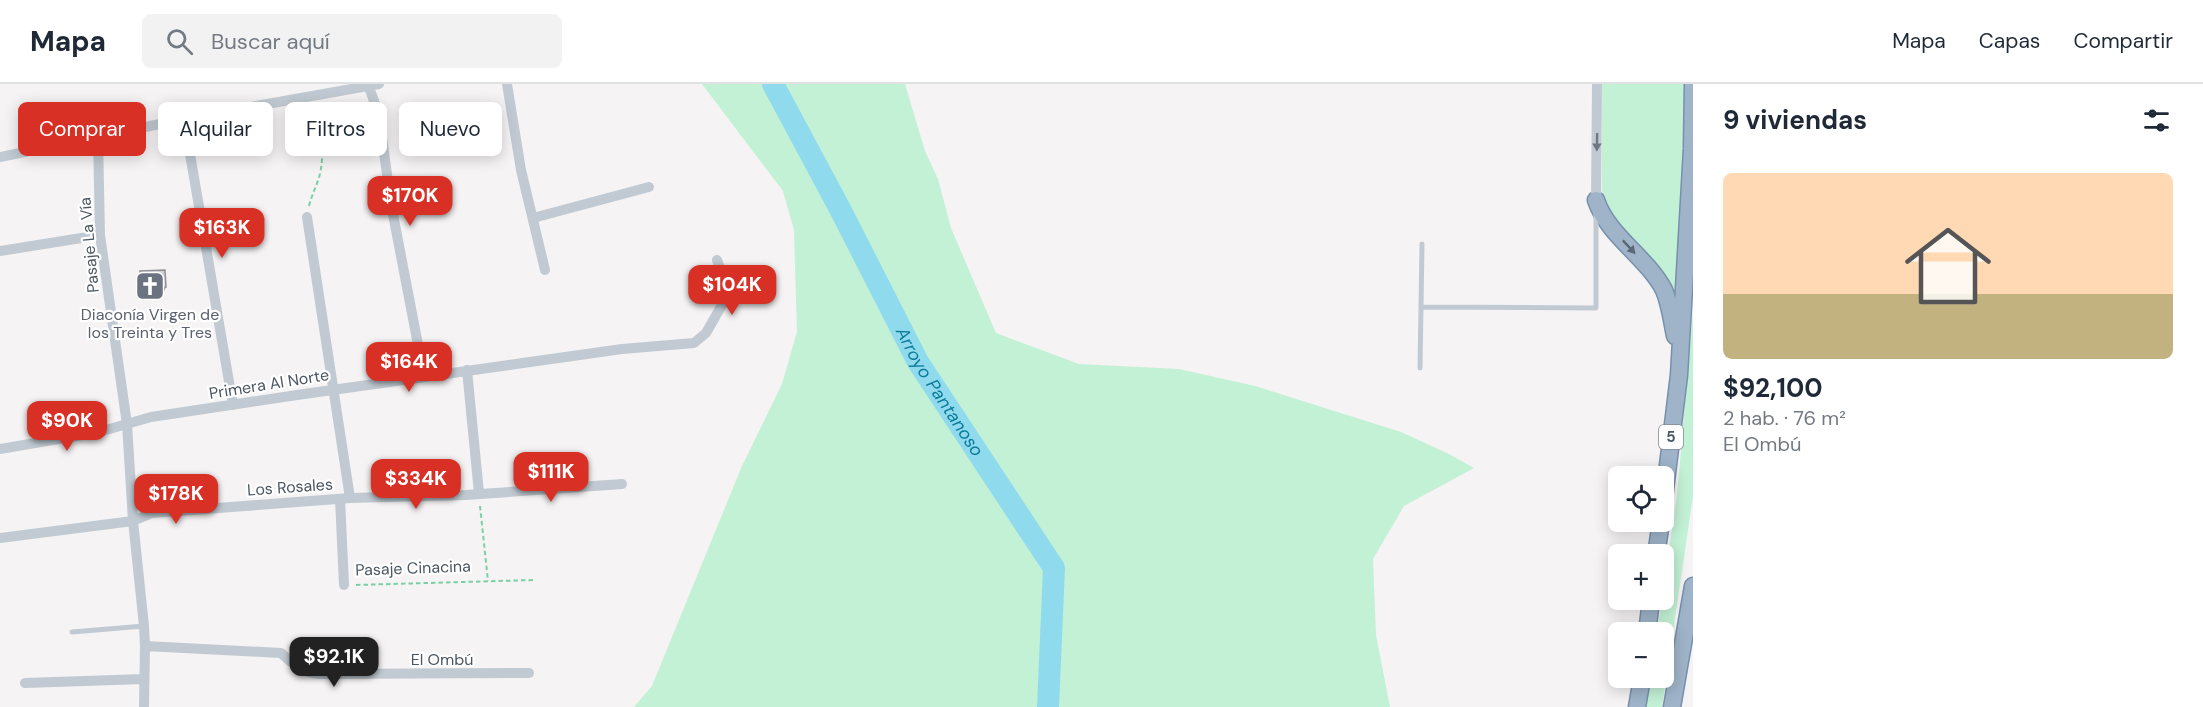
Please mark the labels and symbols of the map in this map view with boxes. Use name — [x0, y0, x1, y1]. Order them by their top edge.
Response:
one-way arrow — [1592, 132, 1602, 151]
pin: $170K — [368, 176, 452, 227]
street label: Pasaje La Vía — [74, 196, 104, 294]
pin: $163K — [180, 208, 264, 259]
one-way arrow — [1622, 239, 1636, 253]
pin: $104K — [690, 265, 774, 316]
church icon: Diaconía Virgen de los Treinta y Tres — [134, 270, 166, 302]
place label: Diaconía Virgen de los Treinta y Tres — [81, 304, 219, 343]
water label: Arroyo Pantanoso — [890, 322, 989, 461]
pin: $164K — [367, 342, 451, 393]
street label: Primera Al Norte — [207, 364, 331, 404]
pin: $90K — [31, 401, 103, 452]
road number: 5 — [1659, 425, 1683, 449]
pin: $111K — [509, 452, 593, 503]
pin: $334K — [374, 459, 458, 510]
pin: $178K — [134, 474, 218, 525]
street label: Los Rosales — [246, 474, 334, 500]
street label: Pasaje Cinacina — [355, 555, 471, 581]
pin: $92.1K — [285, 637, 383, 688]
street label: El Ombú — [411, 649, 473, 670]

